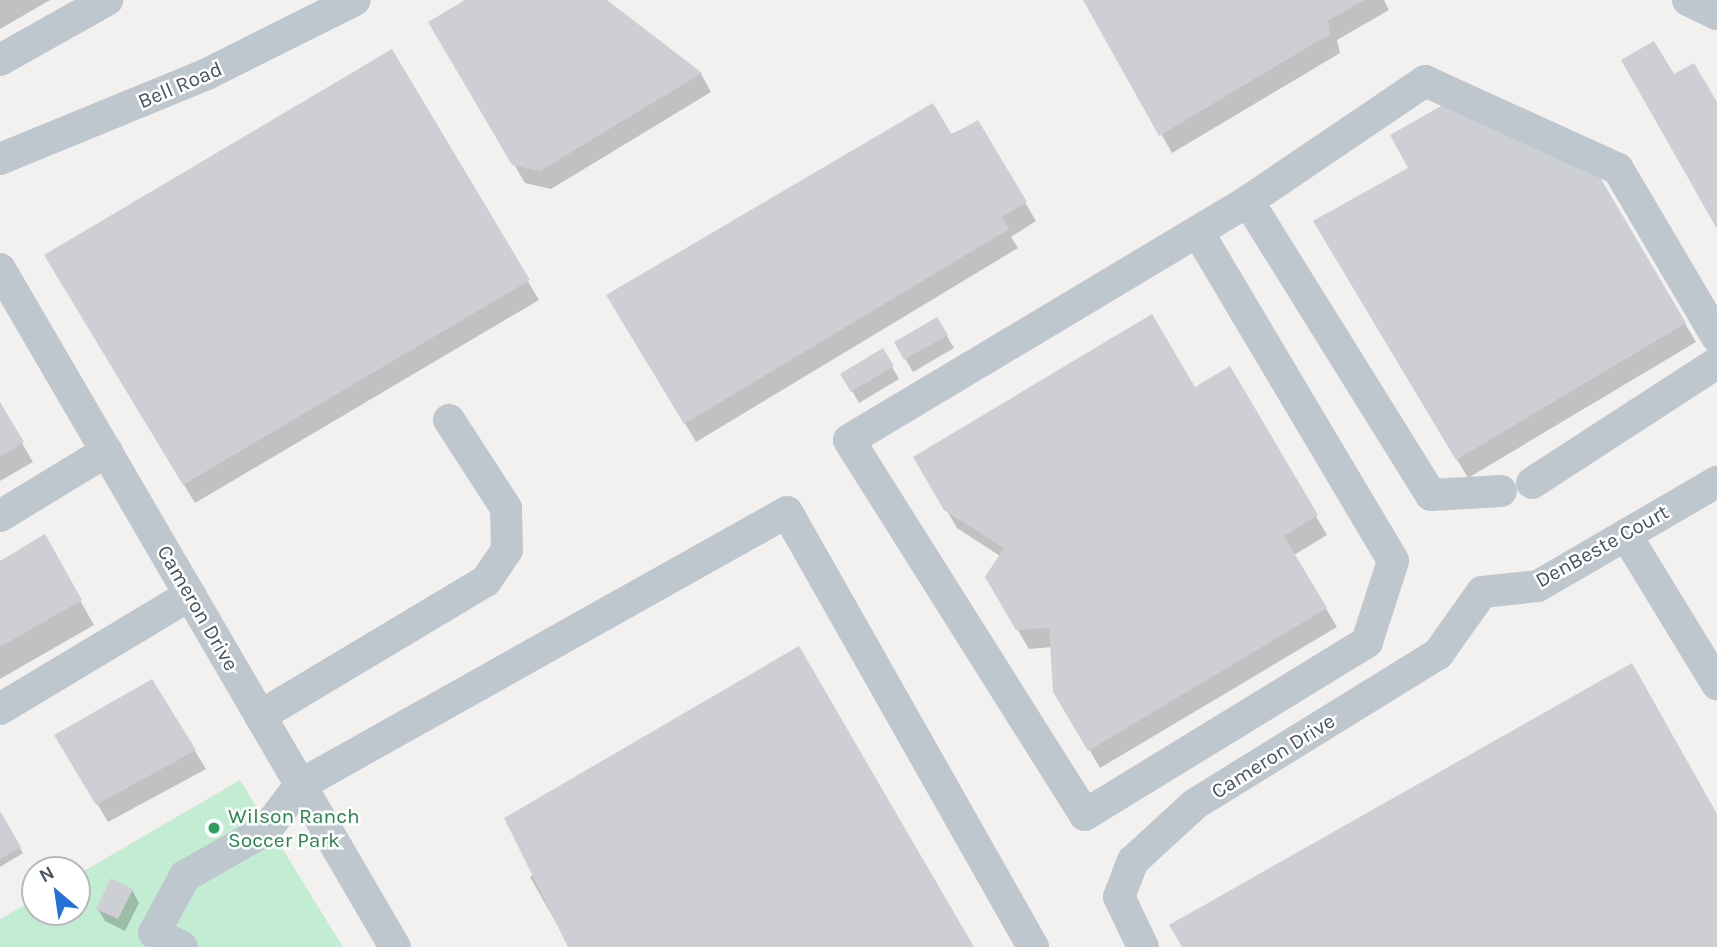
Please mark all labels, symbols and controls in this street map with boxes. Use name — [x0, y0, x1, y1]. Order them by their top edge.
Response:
street label: Bell Road — [134, 56, 226, 114]
street label: DenBeste Court — [1531, 499, 1673, 593]
street label: Cameron Drive — [152, 541, 244, 675]
street label: Cameron Drive — [1207, 708, 1339, 804]
place label: Wilson Ranch Soccer Park — [228, 803, 360, 853]
marker: Wilson Ranch Soccer Park — [206, 820, 222, 836]
north arrow — [21, 856, 91, 926]
text: N — [35, 861, 58, 887]

